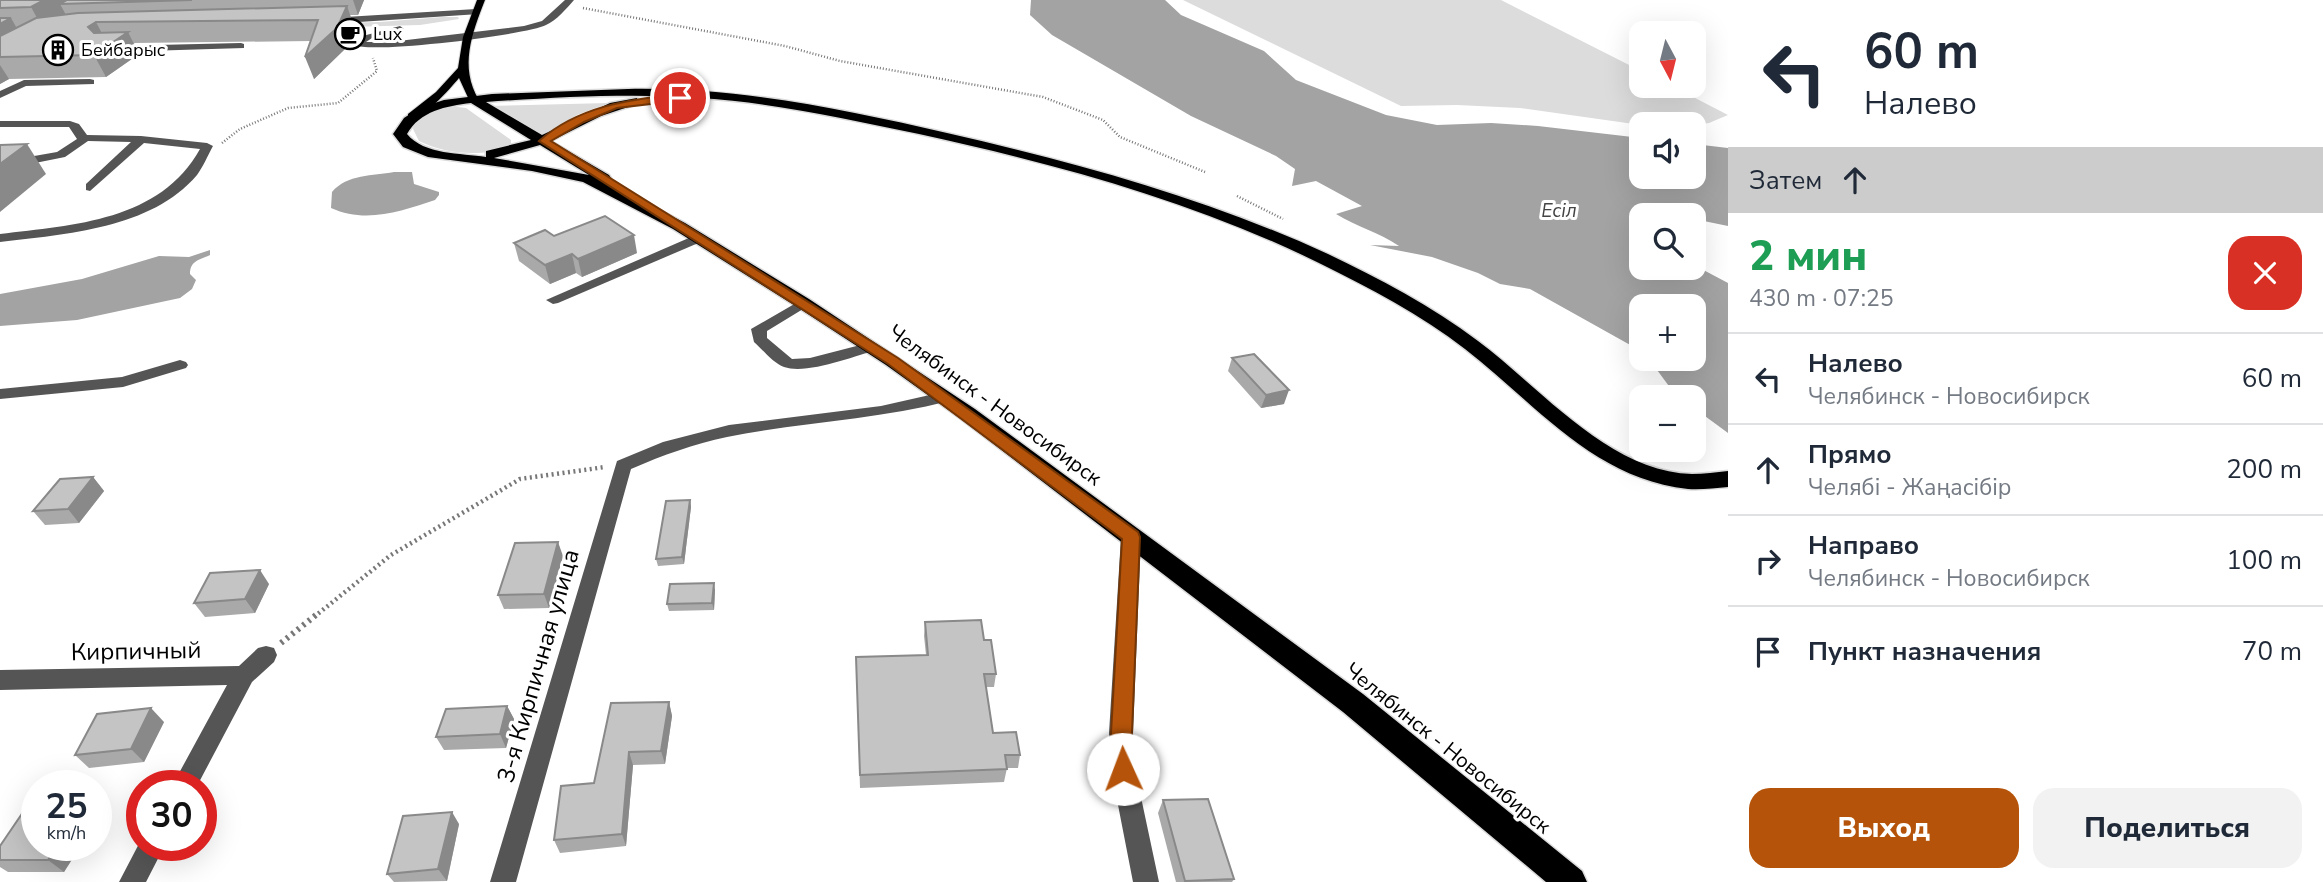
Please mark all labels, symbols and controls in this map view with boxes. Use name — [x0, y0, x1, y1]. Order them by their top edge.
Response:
cafe icon: Lux — [333, 17, 367, 51]
text: 60 m — [1864, 18, 1979, 85]
north arrow — [1629, 21, 1706, 98]
map controls — [1629, 21, 1706, 462]
place label: Lux — [373, 22, 403, 46]
icon: left — [1749, 28, 1840, 119]
building icon: Бейбарыс — [41, 33, 75, 67]
place label: Бейбарыс — [81, 38, 166, 62]
pin — [650, 68, 710, 128]
icon: arrive — [661, 79, 699, 117]
text: Налево — [1864, 82, 1977, 125]
button: sound — [1629, 112, 1706, 189]
icon: ahead — [1836, 161, 1874, 199]
text: Затем — [1749, 163, 1822, 198]
water label: Есіл — [1541, 198, 1577, 224]
button: search — [1629, 203, 1706, 280]
text: 2 мин — [1749, 228, 1867, 285]
button: close — [2228, 236, 2302, 310]
text: 430 m · 07:25 — [1749, 283, 1894, 314]
button: + — [1629, 294, 1706, 371]
street label: Челябинск - Новосибирск — [883, 318, 1108, 492]
text: Налево — [1808, 346, 1903, 381]
icon: left — [1749, 360, 1787, 398]
text: 60 m — [2242, 361, 2302, 396]
text: Челябинск - Новосибирск — [1808, 381, 2090, 412]
button: − — [1629, 385, 1706, 462]
text: Прямо — [1808, 437, 1892, 472]
icon: ahead — [1749, 451, 1787, 489]
text: 200 m — [2226, 452, 2302, 487]
text: Челябі - Жаңасібір — [1808, 472, 2011, 503]
text: Направо — [1808, 528, 1919, 563]
icon: right — [1749, 542, 1787, 580]
text: 100 m — [2226, 543, 2302, 578]
street label: 3-я Кирпичная улица — [489, 545, 587, 787]
text: Челябинск - Новосибирск — [1808, 563, 2090, 594]
icon: arrive — [1749, 633, 1787, 671]
street label: Кирпичный — [70, 634, 202, 668]
text: Пункт назначения — [1808, 634, 2041, 669]
text: 70 m — [2242, 634, 2302, 669]
street label: Челябинск - Новосибирск — [1339, 656, 1557, 840]
position arrow — [1086, 732, 1160, 806]
speed limit sign: 30 — [126, 770, 217, 861]
text: 25 — [45, 783, 88, 830]
button: Выход — [1749, 788, 2019, 868]
button: Поделиться — [2033, 788, 2302, 868]
text: km/h — [47, 821, 86, 845]

